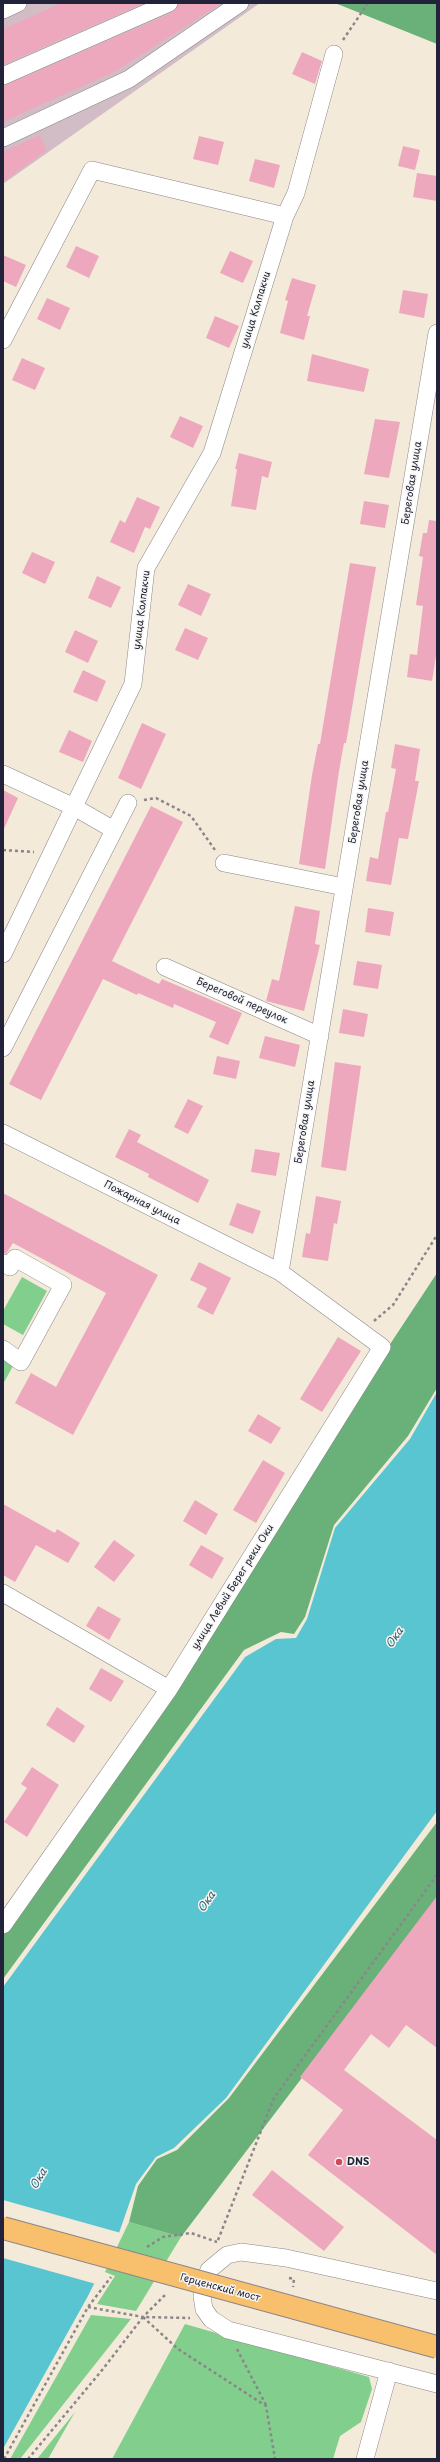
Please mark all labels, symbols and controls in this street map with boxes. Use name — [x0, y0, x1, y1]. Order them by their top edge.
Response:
street label: улица Колпакчи — [239, 270, 273, 350]
street label: Береговая улица — [399, 441, 425, 525]
street label: улица Колпакчи — [131, 570, 153, 650]
street label: Береговая улица — [346, 760, 372, 844]
street label: Береговой переулок — [194, 975, 290, 1027]
street label: Береговая улица — [292, 1080, 318, 1164]
street label: Пожарная улица — [102, 1179, 182, 1227]
street label: улица Левый Берег реки Оки — [189, 1522, 277, 1652]
water label: Ока — [383, 1625, 407, 1651]
water label: Ока — [195, 1889, 219, 1915]
place label: DNS — [347, 2156, 369, 2168]
marker: DNS — [334, 2157, 344, 2167]
water label: Ока — [28, 2166, 50, 2192]
street label: Герценский мост — [179, 2272, 261, 2304]

